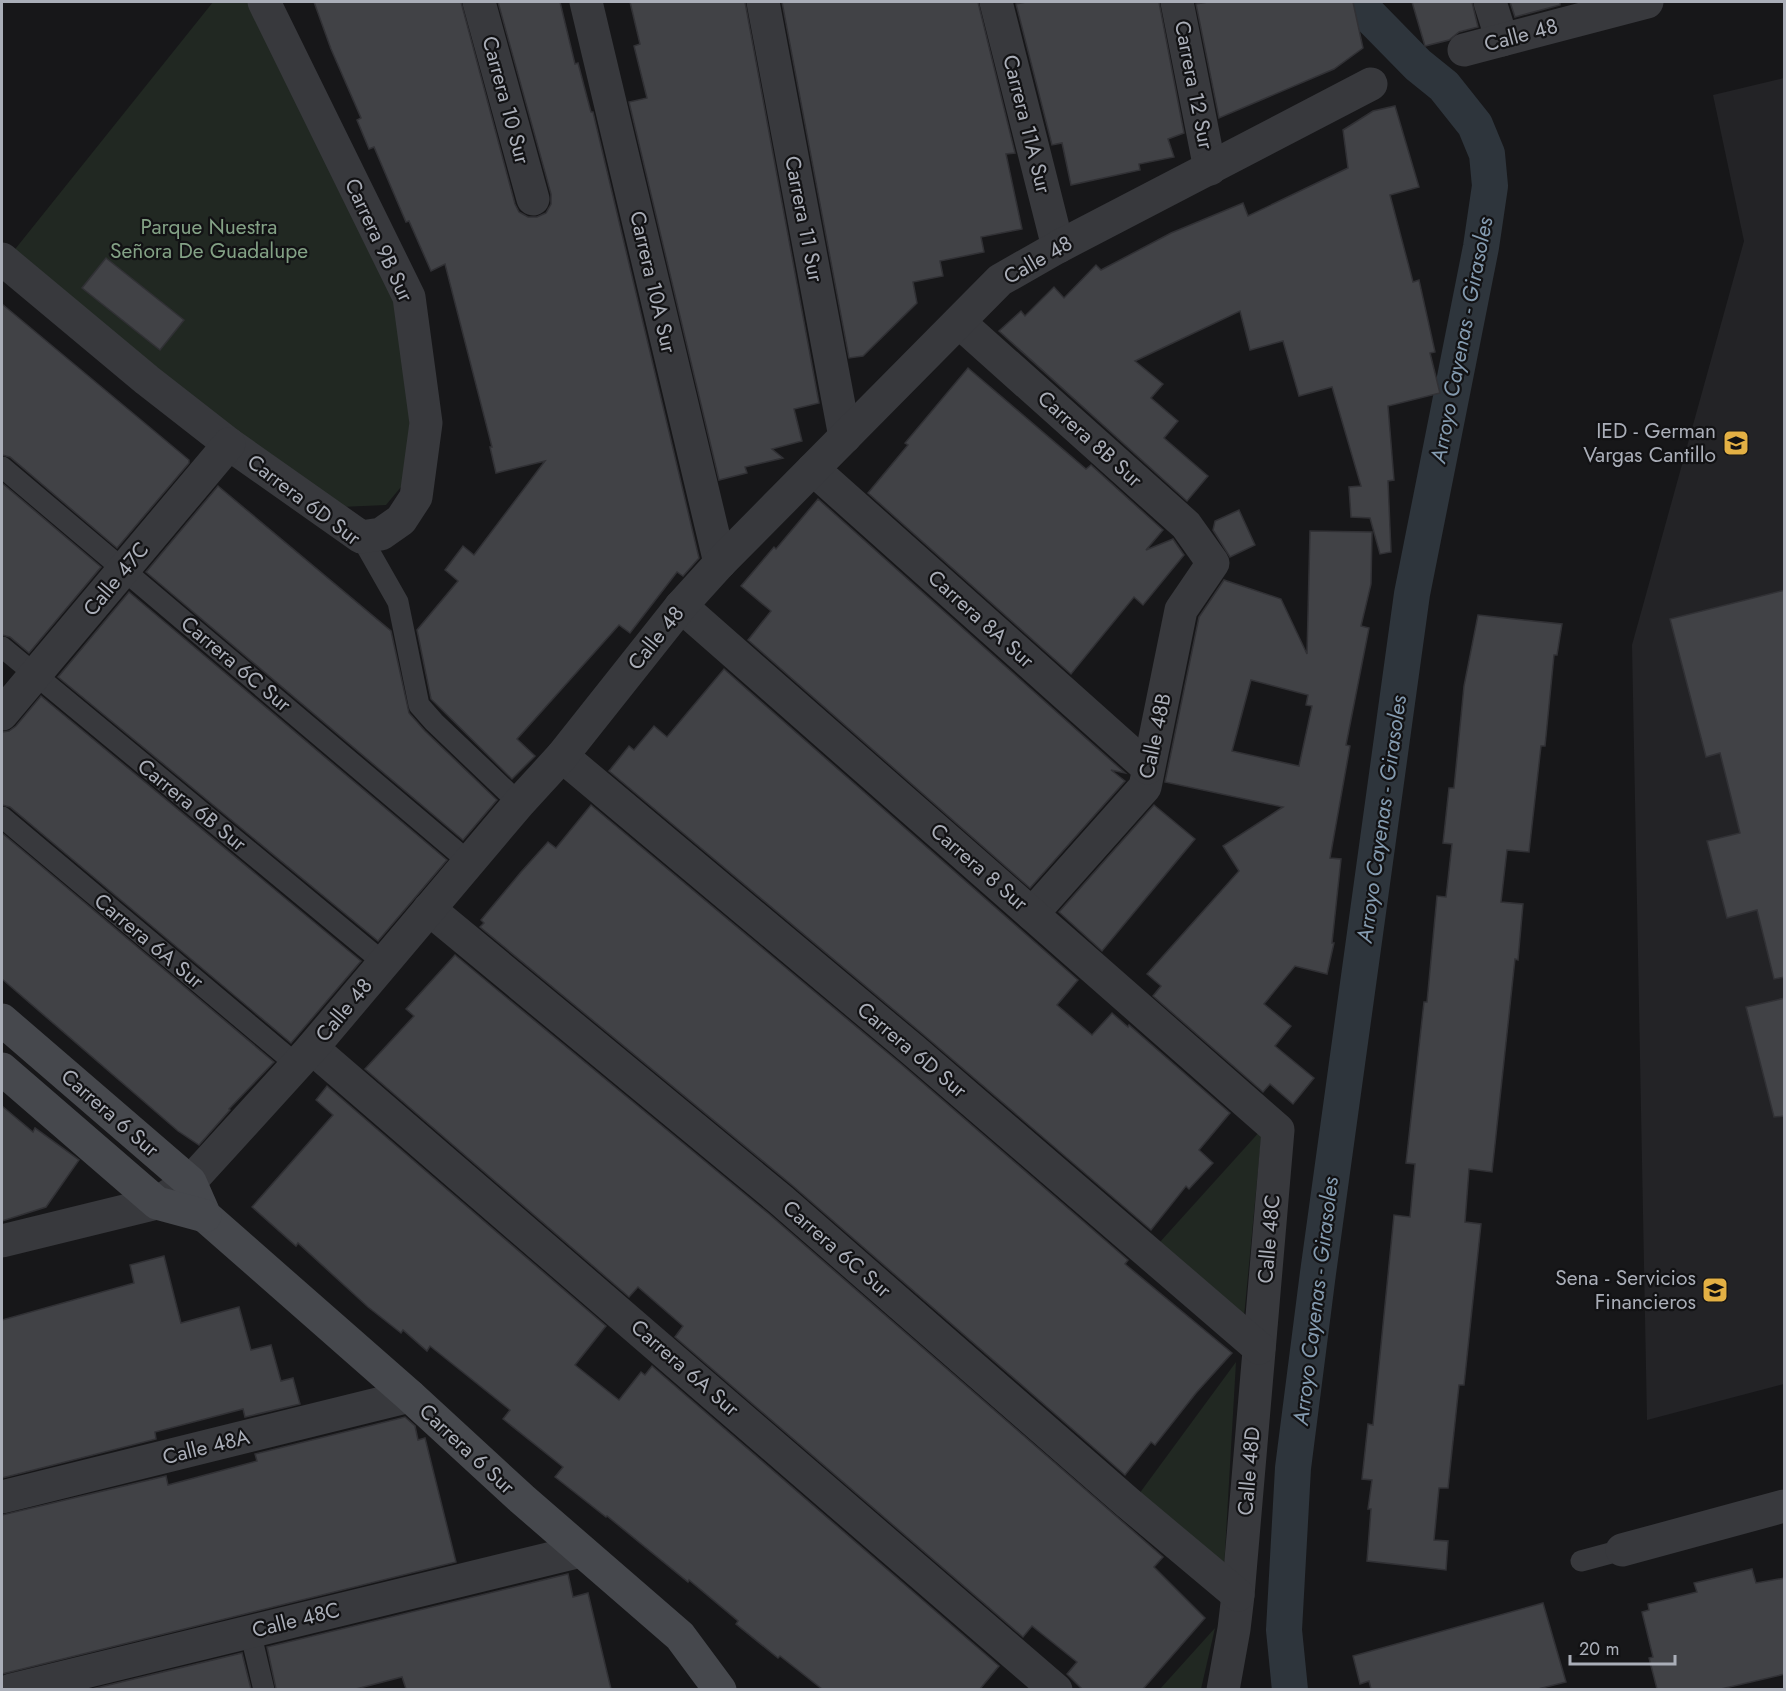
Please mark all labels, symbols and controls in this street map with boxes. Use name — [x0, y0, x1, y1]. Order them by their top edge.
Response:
street label: Calle 48 — [1481, 11, 1561, 59]
street label: Carrera 12 Sur — [1167, 18, 1221, 153]
street label: Carrera 10 Sur — [475, 33, 538, 168]
street label: Carrera 11A Sur — [995, 52, 1059, 197]
street label: Carrera 11 Sur — [777, 153, 831, 285]
street label: Carrera 9B Sur — [337, 173, 421, 307]
street label: Carrera 10A Sur — [622, 208, 684, 357]
park label: Parque Nuestra Señora De Guadalupe — [110, 212, 308, 266]
water label: Arroyo Cayenas - Girasoles — [1421, 214, 1501, 467]
street label: Calle 48 — [998, 228, 1078, 292]
street label: Carrera 8B Sur — [1031, 384, 1150, 495]
place label: IED - German Vargas Cantillo — [1583, 416, 1716, 470]
school or university icon: IED - German Vargas Cantillo — [1721, 428, 1751, 458]
street label: Carrera 6D Sur — [241, 447, 368, 553]
street label: Calle 47C — [76, 535, 156, 623]
street label: Carrera 8A Sur — [921, 563, 1041, 676]
street label: Calle 48 — [621, 599, 691, 677]
street label: Carrera 6C Sur — [174, 609, 298, 720]
street label: Calle 48B — [1131, 690, 1179, 782]
water label: Arroyo Cayenas - Girasoles — [1348, 693, 1414, 946]
street label: Carrera 6B Sur — [131, 752, 254, 859]
street label: Carrera 8 Sur — [924, 816, 1035, 918]
street label: Carrera 6A Sur — [88, 886, 211, 996]
street label: Calle 48 — [308, 972, 380, 1048]
street label: Carrera 6D Sur — [850, 995, 974, 1106]
street label: Carrera 6 Sur — [54, 1062, 166, 1165]
water label: Arroyo Cayenas - Girasoles — [1284, 1175, 1346, 1428]
street label: Carrera 6C Sur — [776, 1193, 899, 1305]
street label: Calle 48C — [1250, 1193, 1288, 1285]
place label: Sena - Servicios Financieros — [1555, 1263, 1696, 1317]
school or university icon: Sena - Servicios Financieros — [1700, 1275, 1730, 1305]
street label: Carrera 6A Sur — [624, 1312, 746, 1424]
street label: Carrera 6 Sur — [412, 1397, 522, 1502]
street label: Calle 48A — [159, 1422, 253, 1472]
street label: Calle 48D — [1230, 1425, 1268, 1517]
street label: Calle 48C — [249, 1595, 343, 1645]
scale bar — [1570, 1628, 1675, 1666]
text: 20 m — [1579, 1636, 1619, 1662]

